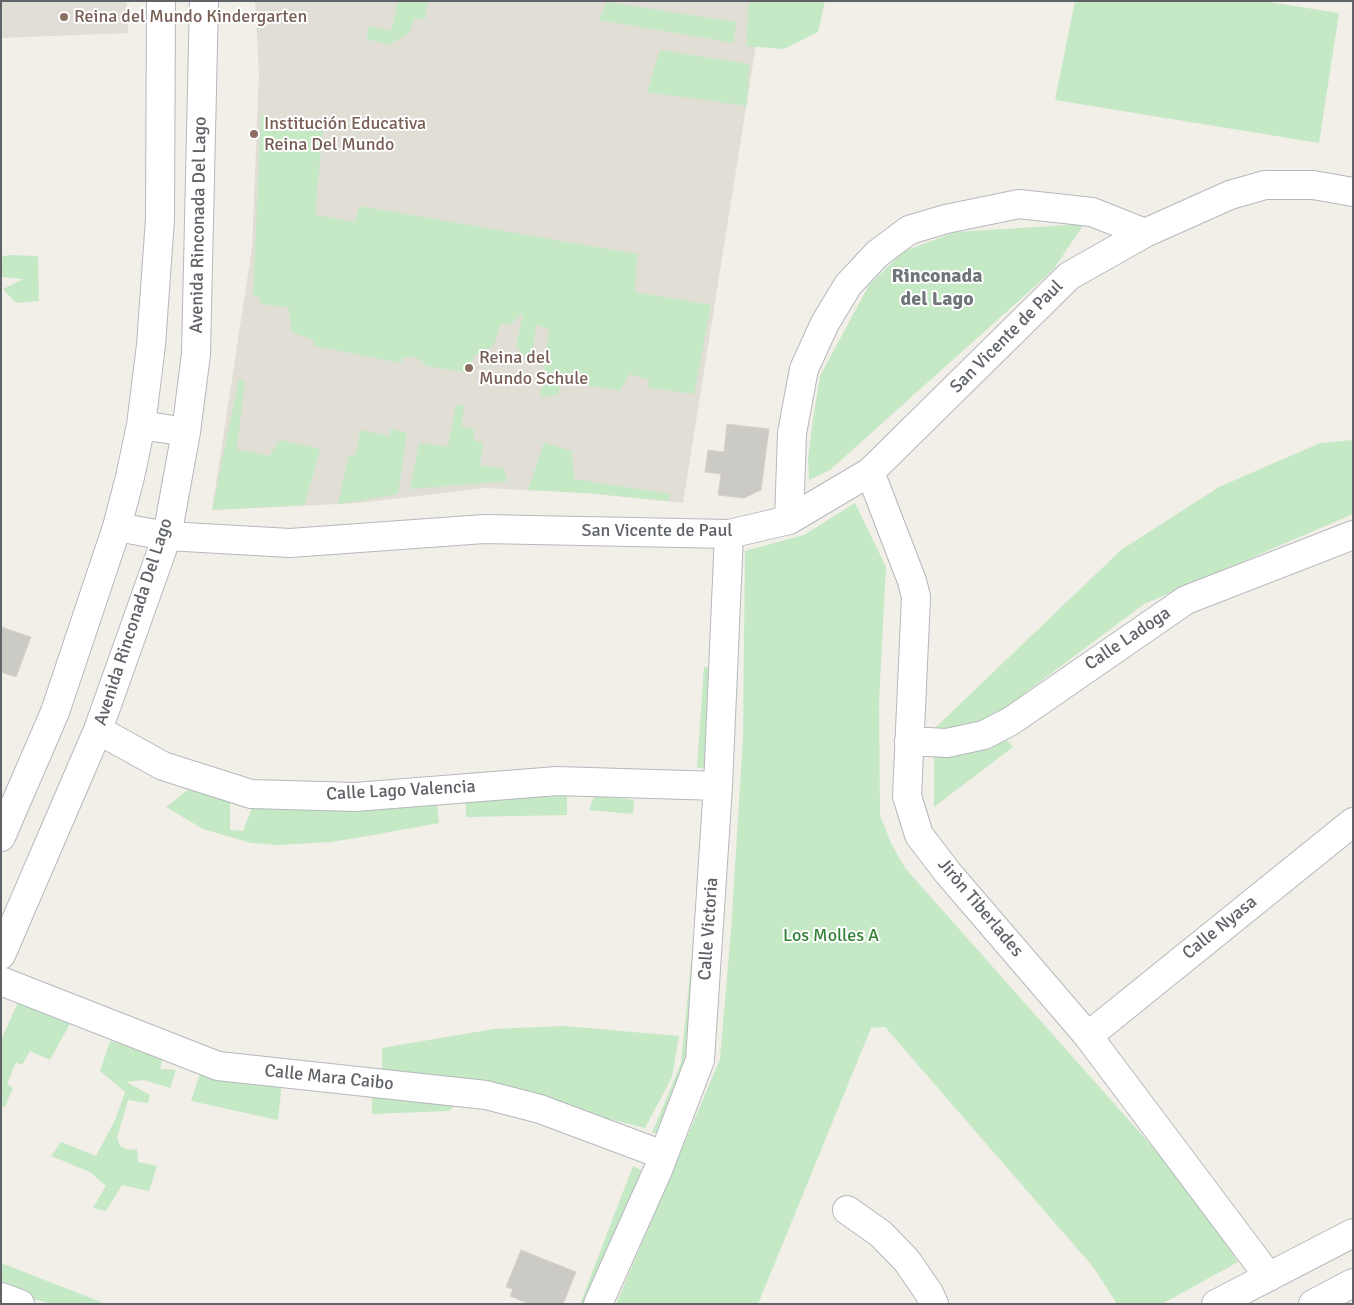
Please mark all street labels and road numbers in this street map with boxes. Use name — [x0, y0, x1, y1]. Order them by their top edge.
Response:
street label: Avenida Rinconada Del Lago — [186, 116, 212, 334]
street label: San Vicente de Paul — [946, 276, 1068, 398]
street label: Avenida Rinconada Del Lago — [90, 516, 178, 728]
street label: San Vicente de Paul — [581, 520, 733, 542]
street label: Calle Ladoga — [1081, 602, 1175, 676]
street label: Calle Lago Valencia — [326, 776, 476, 806]
street label: Jiròn Tiberlades — [933, 854, 1027, 962]
street label: Calle Victoria — [695, 877, 723, 981]
street label: Calle Nyasa — [1178, 891, 1262, 965]
street label: Calle Mara Caibo — [263, 1060, 395, 1096]

